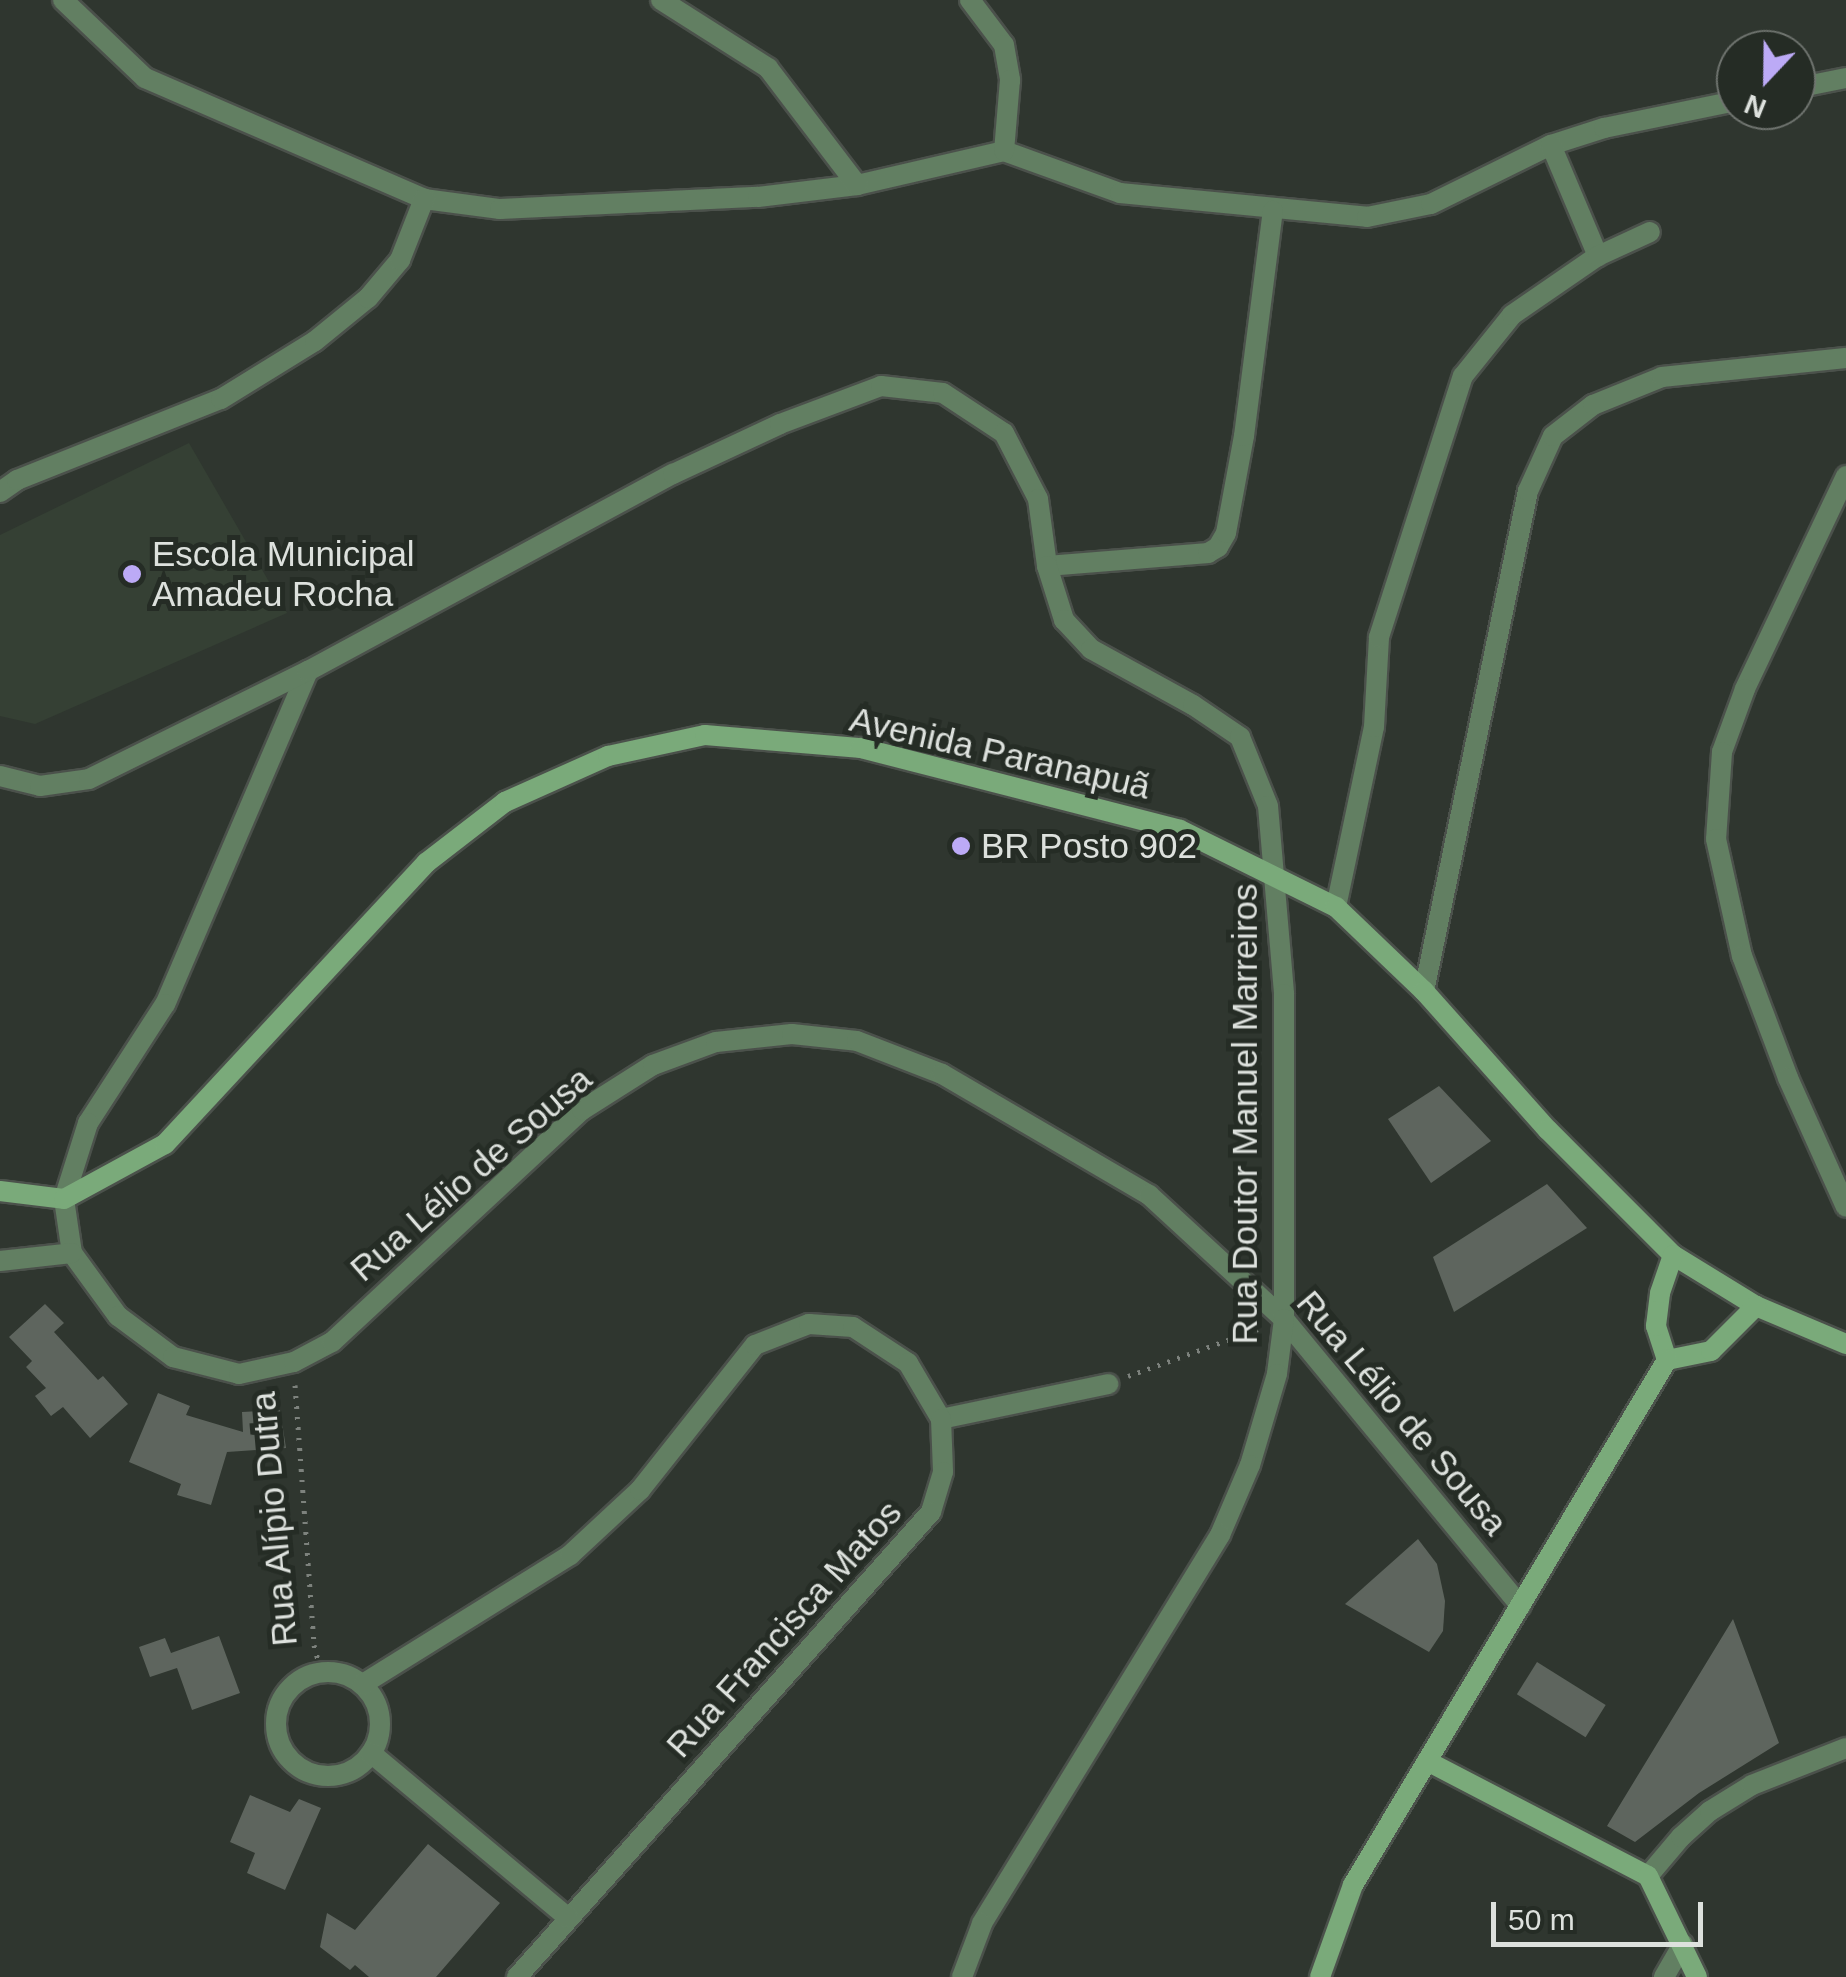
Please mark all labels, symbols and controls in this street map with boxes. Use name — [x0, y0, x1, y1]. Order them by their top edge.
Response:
north arrow — [1716, 30, 1816, 130]
text: N — [1740, 88, 1771, 125]
place label: Escola Municipal Amadeu Rocha — [152, 533, 415, 615]
marker: Escola Municipal Amadeu Rocha — [121, 563, 143, 585]
street label: Avenida Paranapuã — [846, 698, 1154, 808]
place label: BR Posto 902 — [981, 825, 1197, 867]
marker: BR Posto 902 — [950, 835, 972, 857]
street label: Rua Doutor Manuel Marreiros — [1224, 883, 1266, 1345]
street label: Rua Lélio de Sousa — [342, 1058, 600, 1290]
street label: Rua Lélio de Sousa — [1288, 1282, 1516, 1544]
street label: Rua Alípio Dutra — [242, 1389, 306, 1649]
street label: Rua Francisca Matos — [658, 1492, 910, 1766]
scale bar — [1496, 1882, 1708, 1944]
text: 50 m — [1508, 1903, 1575, 1936]

